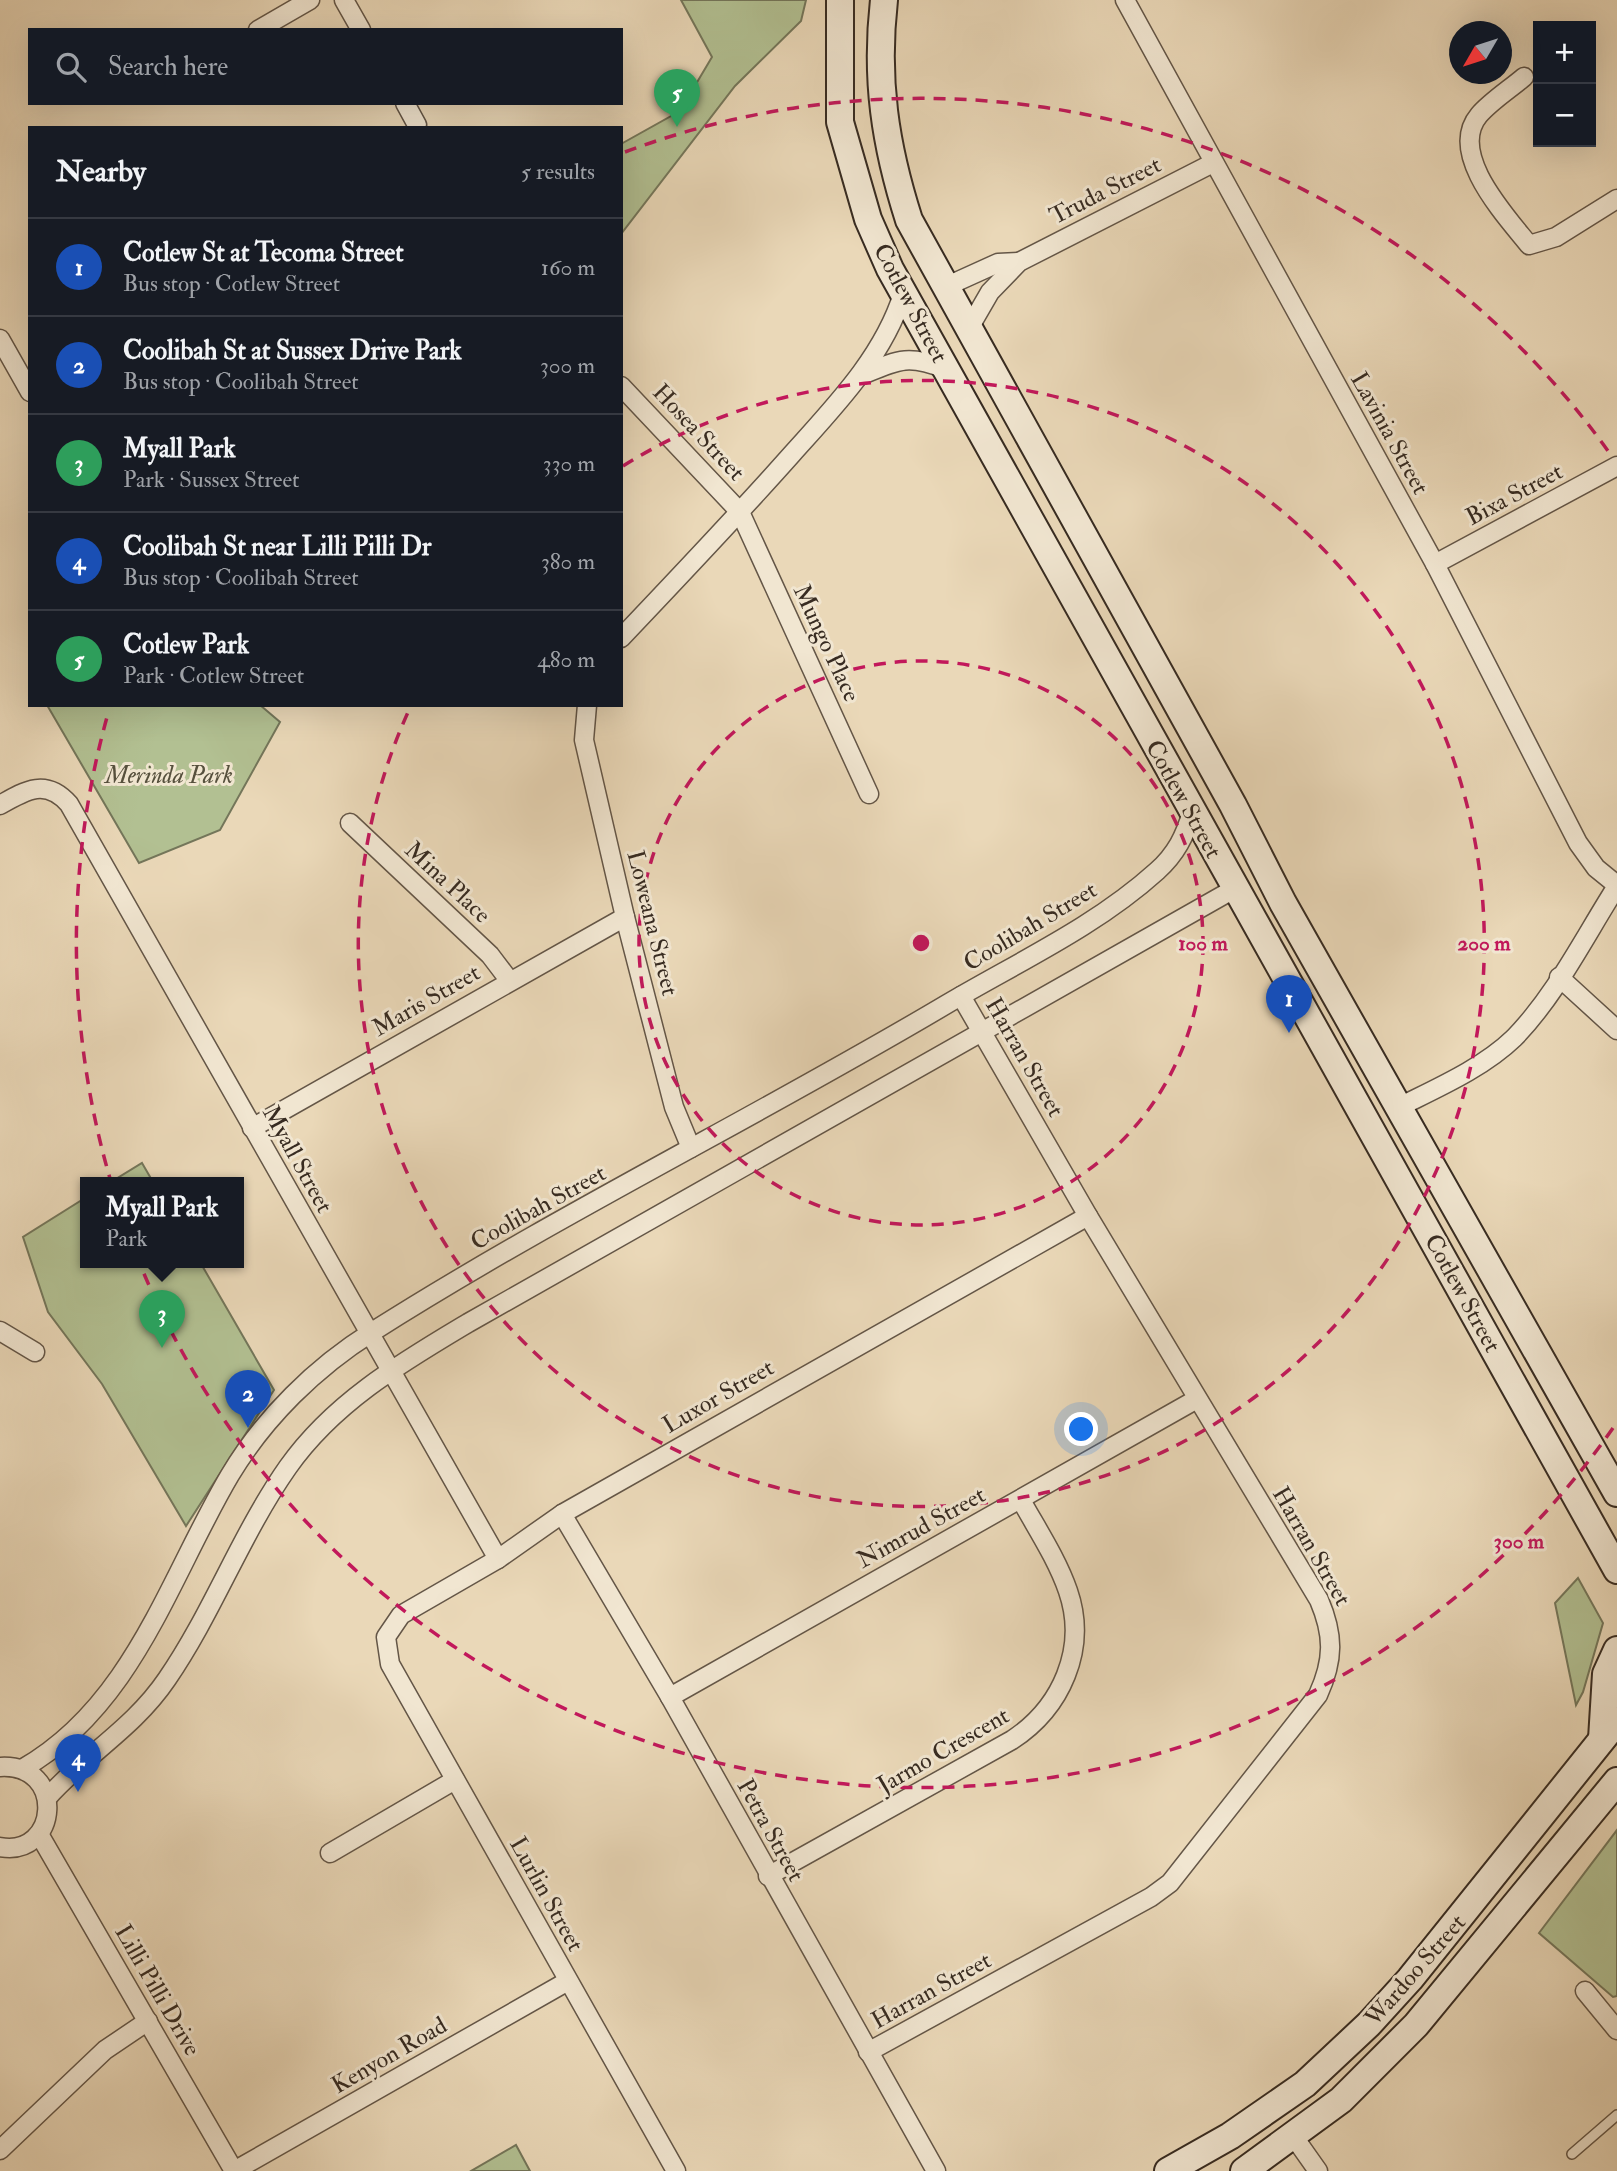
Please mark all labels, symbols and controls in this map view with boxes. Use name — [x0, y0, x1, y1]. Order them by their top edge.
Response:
north arrow — [1449, 21, 1512, 84]
map controls — [1533, 21, 1596, 147]
button: + — [1533, 21, 1596, 84]
search box — [28, 28, 623, 105]
icon: search — [52, 48, 90, 86]
text: Search here — [108, 51, 228, 83]
pin: 5 — [654, 69, 700, 127]
button: − — [1533, 84, 1596, 147]
street label: Truda Street — [1044, 149, 1166, 232]
text: Nearby — [56, 153, 146, 190]
text: 5 results — [521, 157, 595, 186]
text: Cotlew St at Tecoma Street — [123, 237, 404, 269]
street label: Cotlew Street — [866, 238, 955, 368]
text: 1 — [75, 253, 83, 282]
text: 160 m — [541, 253, 595, 282]
text: Bus stop · Cotlew Street — [123, 269, 340, 298]
text: Coolibah St at Sussex Drive Park — [123, 335, 462, 367]
text: 2 — [73, 351, 85, 380]
text: 300 m — [540, 351, 595, 380]
text: Bus stop · Coolibah Street — [123, 367, 359, 396]
street label: Lavinia Street — [1343, 367, 1436, 500]
street label: Hosea Street — [646, 377, 752, 488]
text: Myall Park — [123, 433, 236, 465]
text: 3 — [75, 449, 83, 478]
text: 330 m — [543, 449, 595, 478]
street label: Bixa Street — [1460, 456, 1568, 533]
text: Park · Sussex Street — [123, 465, 300, 494]
text: Coolibah St near Lilli Pilli Dr — [123, 531, 432, 563]
text: 4 — [73, 547, 85, 576]
text: 380 m — [541, 547, 595, 576]
text: Bus stop · Coolibah Street — [123, 563, 359, 592]
street label: Mungo Place — [786, 580, 867, 707]
text: Cotlew Park — [123, 629, 249, 661]
text: 5 — [74, 645, 84, 674]
text: 480 m — [537, 645, 595, 674]
text: Park · Cotlew Street — [123, 661, 304, 690]
street label: Cotlew Street — [1138, 735, 1229, 864]
park label: Merinda Park — [103, 760, 233, 791]
street label: Mina Place — [398, 835, 497, 930]
street label: Loweana Street — [620, 847, 686, 999]
street label: Coolibah Street — [958, 874, 1103, 978]
text: 100 m — [1178, 930, 1229, 957]
text: 200 m — [1458, 930, 1511, 957]
centre of rings — [909, 931, 933, 955]
street label: Maris Street — [367, 957, 486, 1044]
pin: 1 — [1266, 975, 1312, 1033]
street label: Harran Street — [978, 992, 1071, 1123]
street label: Myall Street — [255, 1100, 340, 1219]
street label: Coolibah Street — [465, 1157, 612, 1257]
popup — [80, 1177, 244, 1268]
text: Myall Park — [106, 1192, 218, 1224]
text: Park — [106, 1224, 147, 1253]
street label: Cotlew Street — [1417, 1229, 1508, 1358]
pin: 3 — [139, 1290, 185, 1348]
street label: Luxor Street — [657, 1352, 780, 1441]
pin: 2 — [225, 1370, 271, 1428]
your location — [1064, 1412, 1098, 1446]
street label: Nimrud Street — [851, 1479, 991, 1576]
street label: Harran Street — [1265, 1481, 1358, 1612]
text: 300 m — [1494, 1528, 1545, 1555]
street label: Jarmo Crescent — [871, 1700, 1015, 1801]
pin: 4 — [55, 1734, 101, 1792]
street label: Petra Street — [730, 1773, 812, 1887]
street label: Lurlin Street — [502, 1831, 591, 1957]
street label: Wardoo Street — [1357, 1908, 1473, 2034]
street label: Lilli Pilli Drive — [108, 1919, 208, 2061]
street label: Harran Street — [866, 1945, 997, 2036]
street label: Kenyon Road — [326, 2010, 453, 2101]

